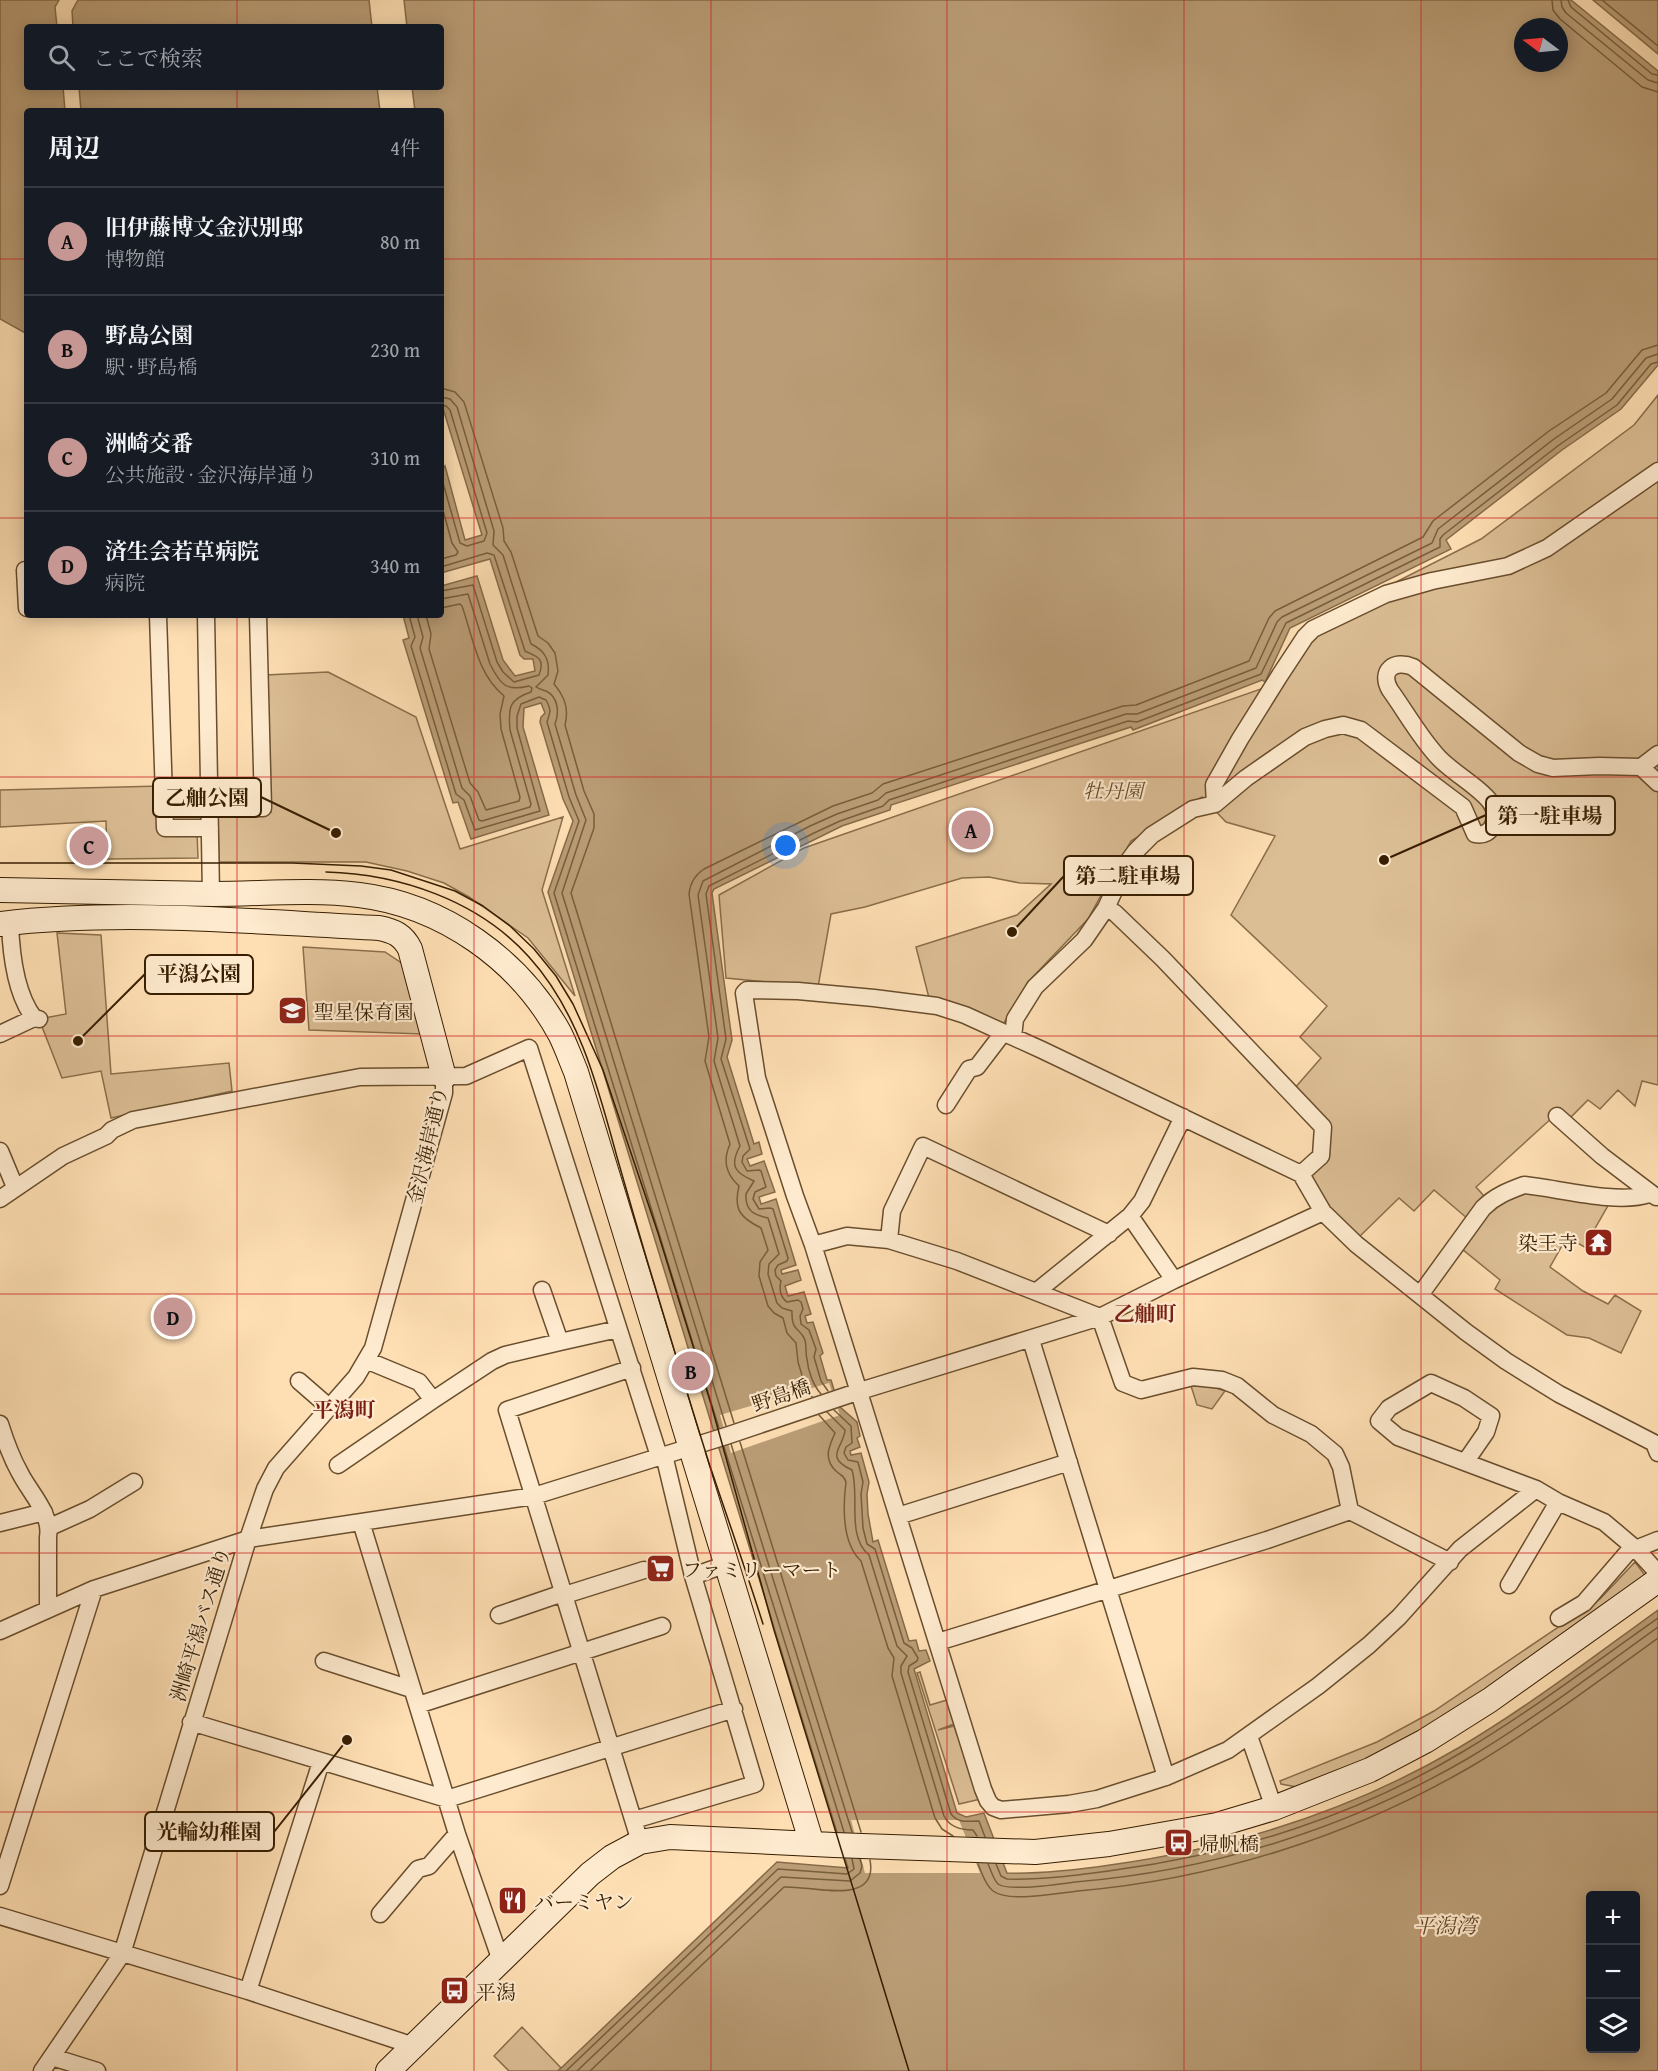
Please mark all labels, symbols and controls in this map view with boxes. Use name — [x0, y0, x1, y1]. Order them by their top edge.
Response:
north arrow — [1514, 18, 1568, 72]
search box — [24, 24, 444, 90]
icon: search — [45, 41, 78, 74]
text: ここで検索 — [93, 42, 203, 74]
text: 周辺 — [48, 128, 100, 167]
text: 4件 — [390, 133, 420, 162]
text: 旧伊藤博文金沢別邸 — [105, 211, 303, 243]
text: A — [61, 227, 74, 256]
text: 80 m — [380, 227, 420, 256]
text: 博物館 — [105, 244, 165, 273]
text: 野島公園 — [105, 319, 193, 351]
text: B — [61, 335, 74, 364]
text: 230 m — [370, 335, 420, 364]
text: 駅 · 野島橋 — [105, 352, 197, 381]
text: 洲崎交番 — [105, 427, 193, 459]
text: C — [62, 443, 73, 472]
text: 310 m — [370, 443, 420, 472]
text: 公共施設 · 金沢海岸通り — [105, 460, 317, 489]
text: 済生会若草病院 — [105, 535, 259, 567]
text: D — [61, 551, 74, 580]
text: 340 m — [370, 551, 420, 580]
text: 病院 — [105, 568, 145, 597]
park label: 牡丹園 — [1083, 776, 1146, 805]
callout: 乙舳公園 — [153, 778, 261, 817]
text: 乙舳公園 — [165, 782, 249, 813]
callout: 第一駐車場 — [1486, 796, 1615, 835]
text: 第一駐車場 — [1498, 800, 1603, 831]
pin: A — [952, 808, 990, 852]
pin: C — [70, 824, 109, 868]
your location — [771, 831, 800, 860]
callout: 第二駐車場 — [1064, 856, 1193, 895]
text: 第二駐車場 — [1076, 860, 1181, 891]
callout: 平潟公園 — [145, 955, 253, 994]
text: 平潟公園 — [157, 958, 241, 989]
school or university icon: 聖星保育園 — [277, 995, 309, 1027]
place label: 聖星保育園 — [314, 997, 414, 1026]
street label: 金沢海岸通り — [399, 1083, 455, 1207]
temple icon: 染王寺 — [1583, 1226, 1615, 1258]
place label: 染王寺 — [1518, 1228, 1578, 1257]
pin: D — [154, 1294, 192, 1340]
district label: 乙舳町 — [1114, 1298, 1177, 1329]
pin: B — [672, 1348, 710, 1394]
street label: 野島橋 — [748, 1372, 814, 1418]
district label: 平潟町 — [313, 1394, 376, 1425]
street label: 洲崎平潟バス通り — [163, 1543, 237, 1705]
supermarket icon: ファミリーマート — [645, 1553, 677, 1585]
place label: ファミリーマート — [682, 1555, 842, 1584]
callout: 光輪幼稚園 — [145, 1812, 274, 1851]
text: 光輪幼稚園 — [157, 1816, 262, 1847]
bus stop icon: 帰帆橋 — [1162, 1827, 1194, 1859]
place label: 帰帆橋 — [1199, 1829, 1259, 1858]
restaurant icon: バーミヤン — [497, 1885, 529, 1917]
place label: バーミヤン — [534, 1887, 634, 1916]
map controls — [1586, 1891, 1640, 2053]
button: + — [1586, 1891, 1640, 1945]
water label: 平潟湾 — [1414, 1910, 1479, 1941]
button: − — [1586, 1945, 1640, 1999]
bus stop icon: 平潟 — [439, 1975, 471, 2007]
place label: 平潟 — [476, 1977, 516, 2006]
button: layers — [1586, 1999, 1640, 2053]

